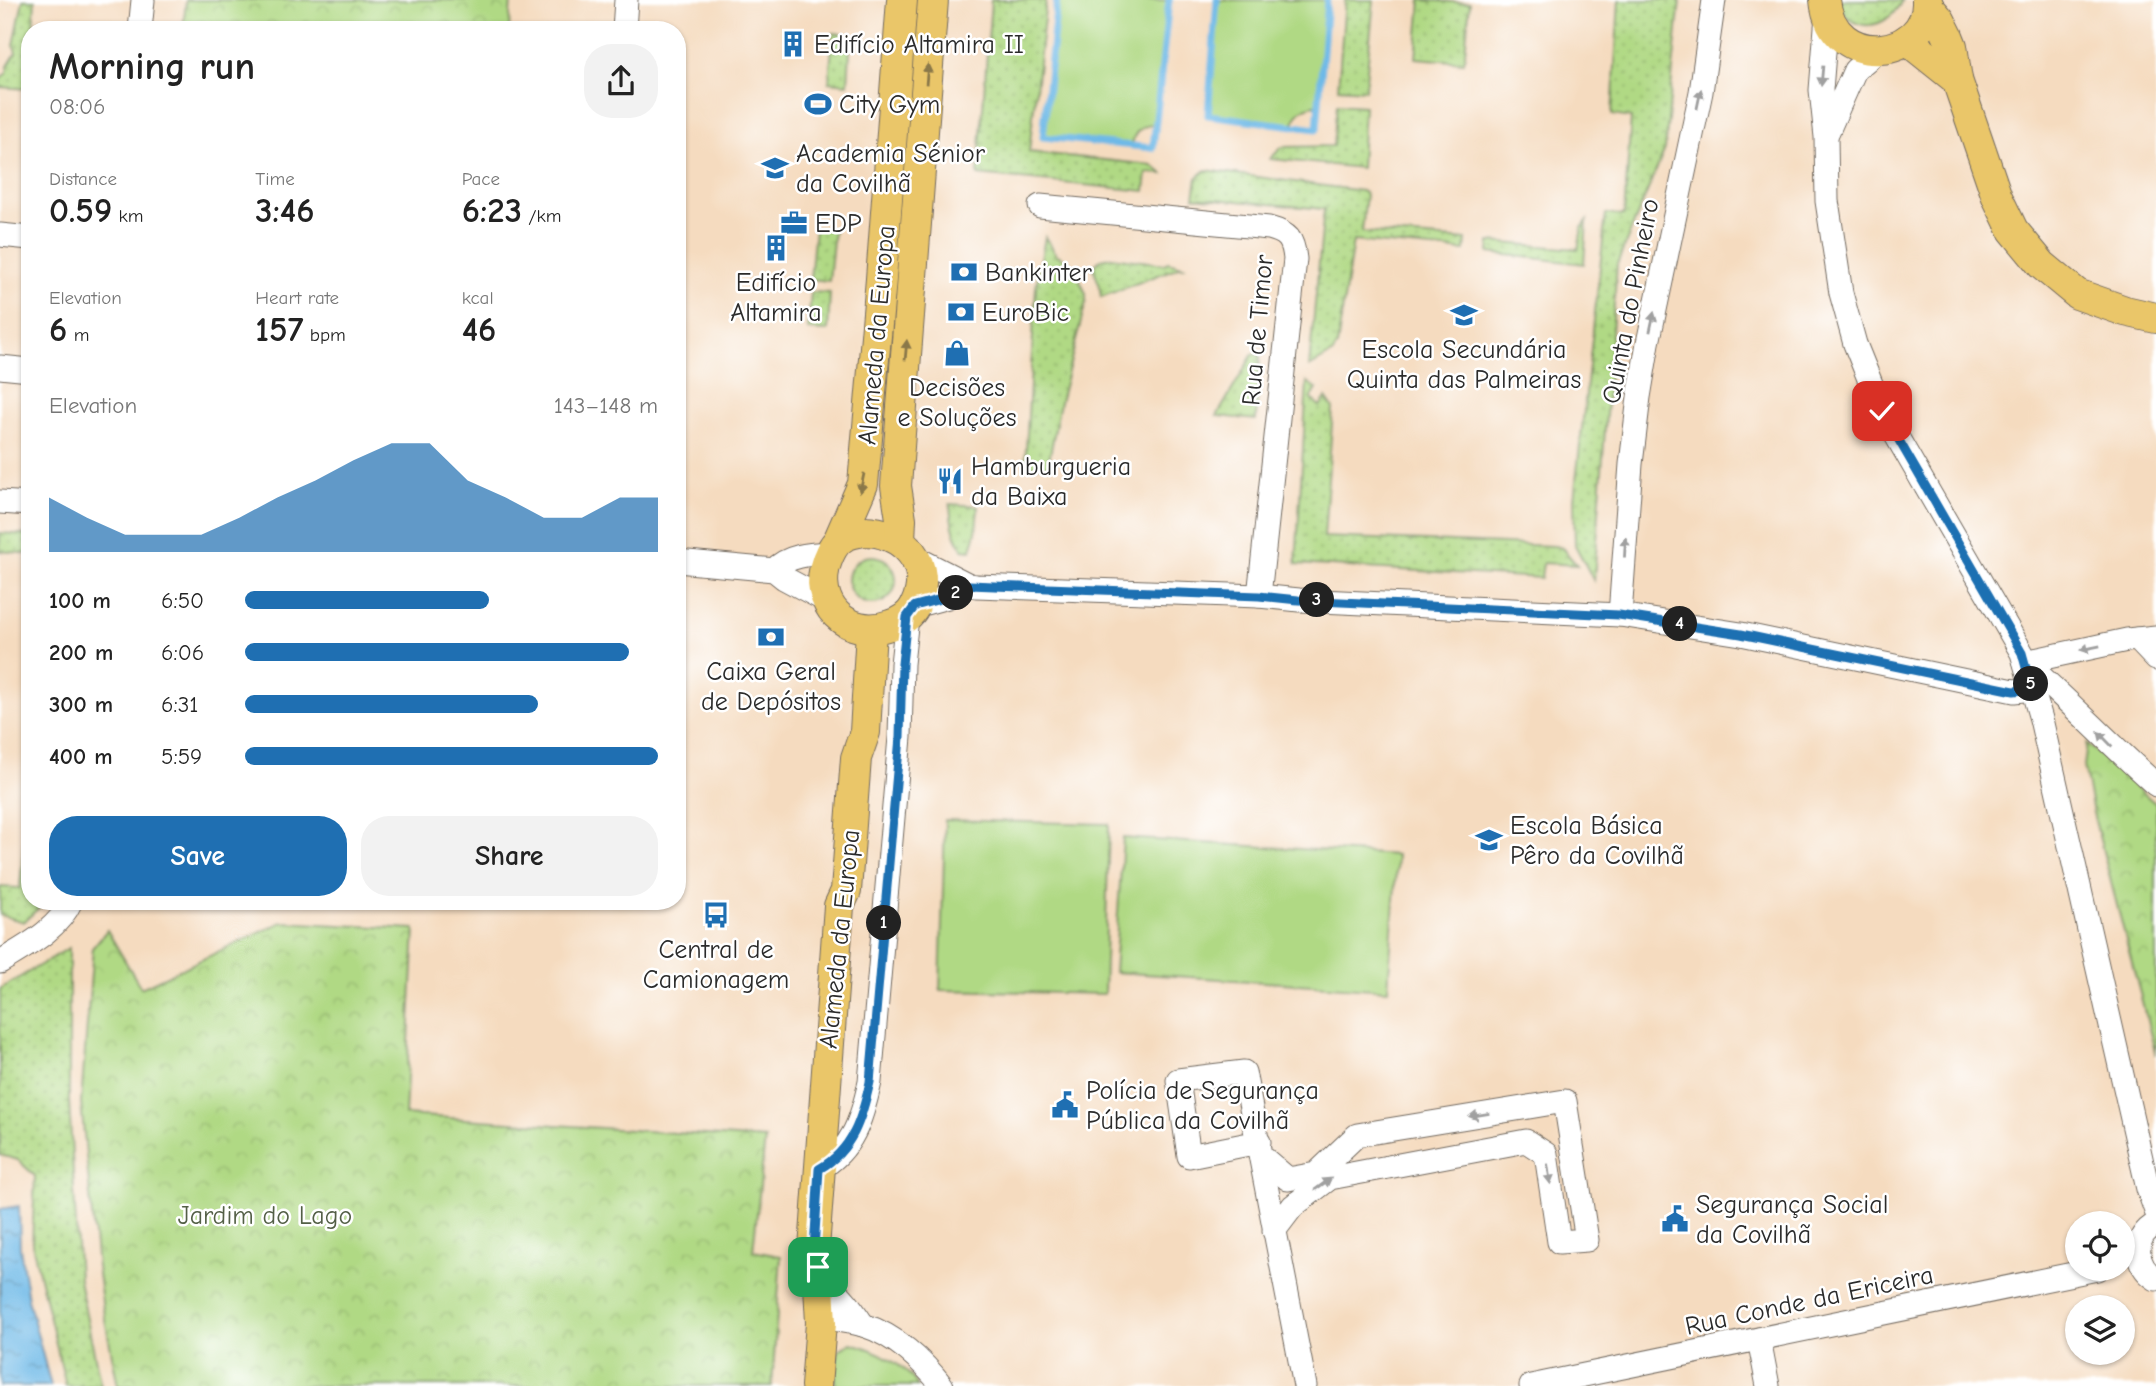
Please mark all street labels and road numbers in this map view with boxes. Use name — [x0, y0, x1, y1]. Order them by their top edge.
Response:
street label: Quinta do Pinheiro — [1596, 196, 1666, 406]
street label: Alameda da Europa — [852, 224, 902, 446]
street label: Rua de Timor — [1236, 253, 1280, 407]
street label: Alameda da Europa — [814, 828, 866, 1050]
street label: Rua Conde da Ericeira — [1682, 1260, 1936, 1342]

